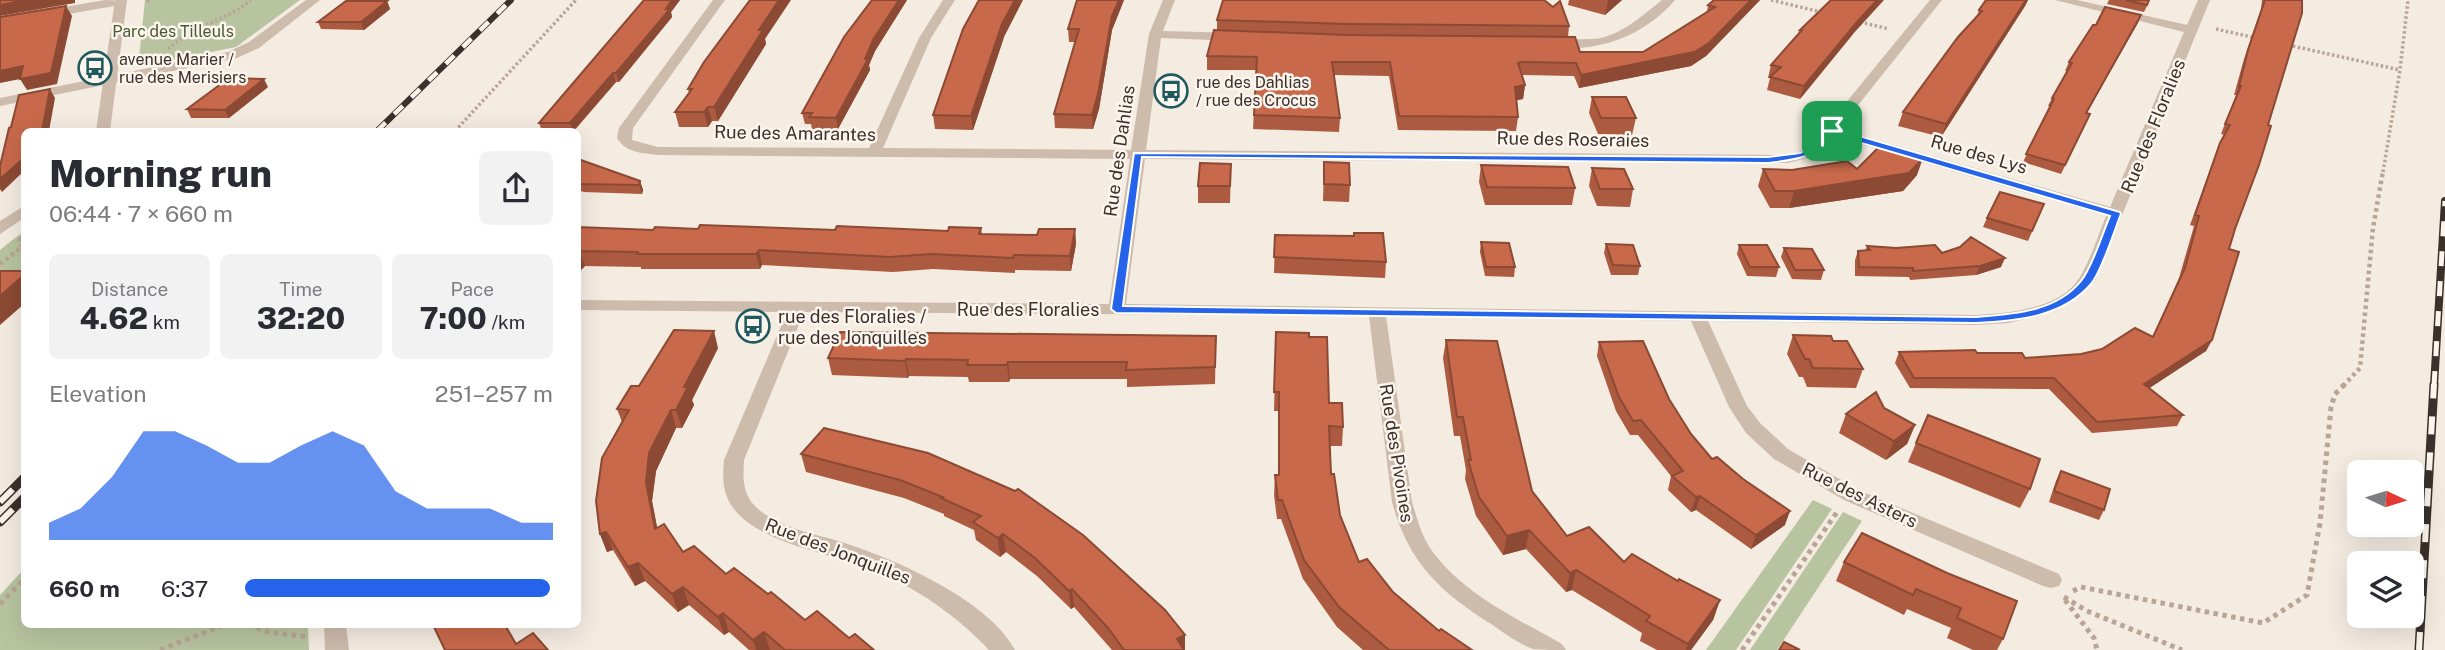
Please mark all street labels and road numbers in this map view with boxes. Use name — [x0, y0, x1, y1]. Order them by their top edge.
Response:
street label: Rue des Floralies — [2117, 56, 2189, 196]
street label: Rue des Dahlias — [1099, 84, 1139, 218]
street label: Rue des Amarantes — [714, 121, 876, 145]
street label: Rue des Roseraies — [1496, 127, 1650, 151]
street label: Rue des Lys — [1928, 130, 2030, 178]
street label: Rue des Floralies — [957, 299, 1099, 320]
street label: Rue des Pivoines — [1376, 382, 1418, 524]
street label: Rue des Asters — [1799, 458, 1921, 532]
street label: Rue des Jonquilles — [762, 514, 914, 588]

